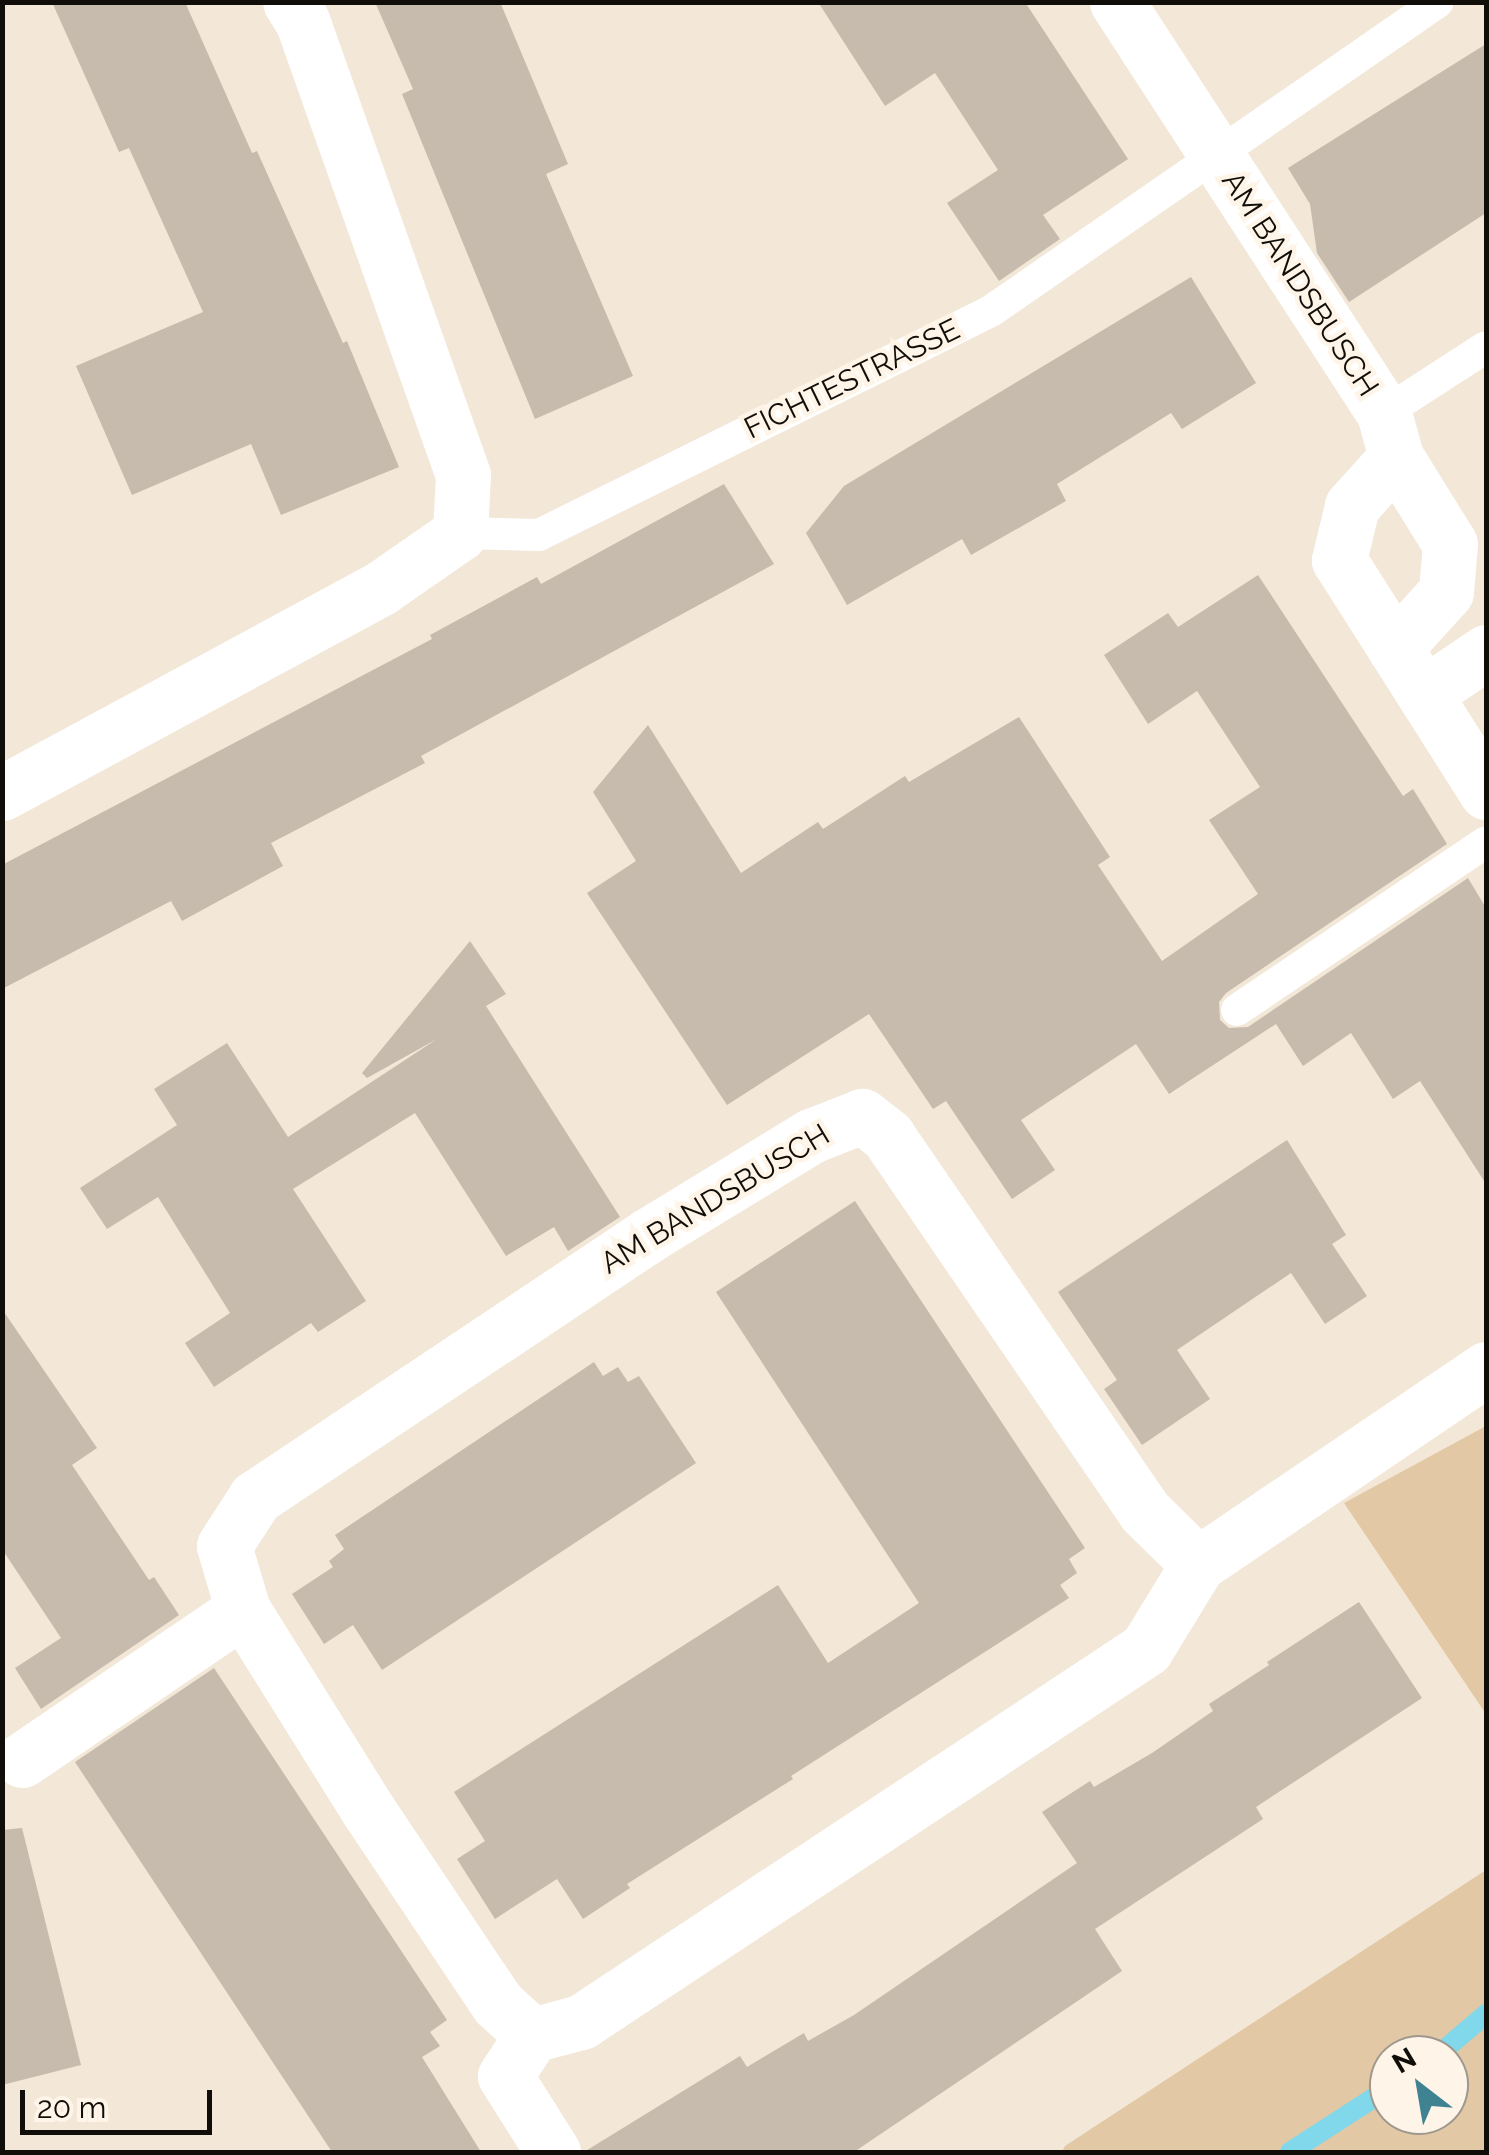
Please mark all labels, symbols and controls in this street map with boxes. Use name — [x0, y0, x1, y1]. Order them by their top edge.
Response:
street label: AM BANDSBUSCH — [1214, 165, 1386, 403]
street label: FICHTESTRASSE — [739, 311, 965, 447]
street label: AM BANDSBUSCH — [594, 1117, 836, 1281]
north arrow — [1369, 2035, 1469, 2135]
text: N — [1387, 2041, 1422, 2080]
scale bar — [25, 2070, 218, 2132]
text: 20 m — [37, 2090, 106, 2125]

